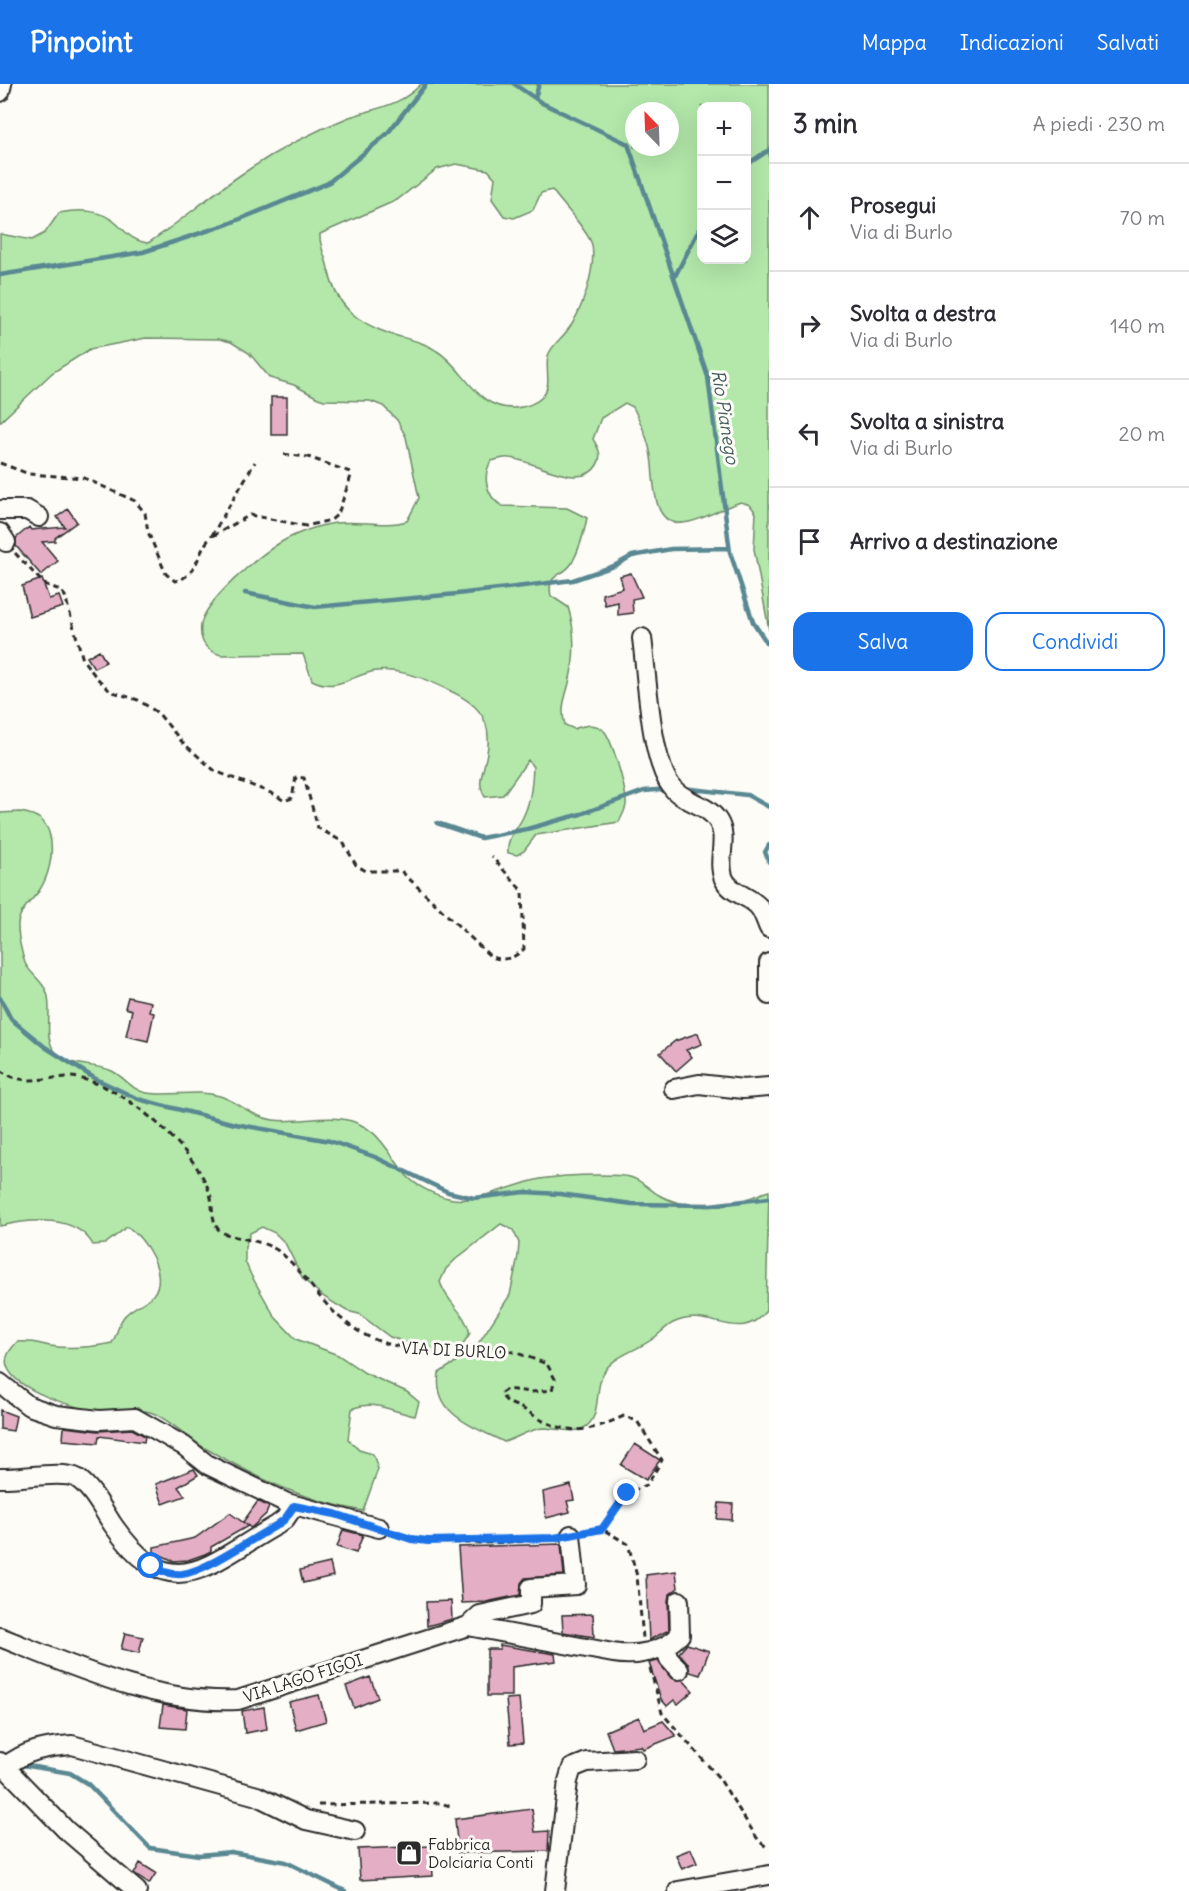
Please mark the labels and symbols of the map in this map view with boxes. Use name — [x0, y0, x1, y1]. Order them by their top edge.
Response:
north arrow — [625, 102, 679, 156]
water label: Rio Pianego — [707, 368, 744, 467]
street label: VIA DI BURLO — [401, 1337, 507, 1363]
route end — [613, 1479, 639, 1505]
route start — [137, 1552, 163, 1578]
street label: VIA LAGO FIGOI — [241, 1649, 365, 1707]
place label: Fabbrica Dolciaria Conti — [428, 1834, 533, 1872]
shop icon: Fabbrica Dolciaria Conti — [394, 1838, 424, 1868]

